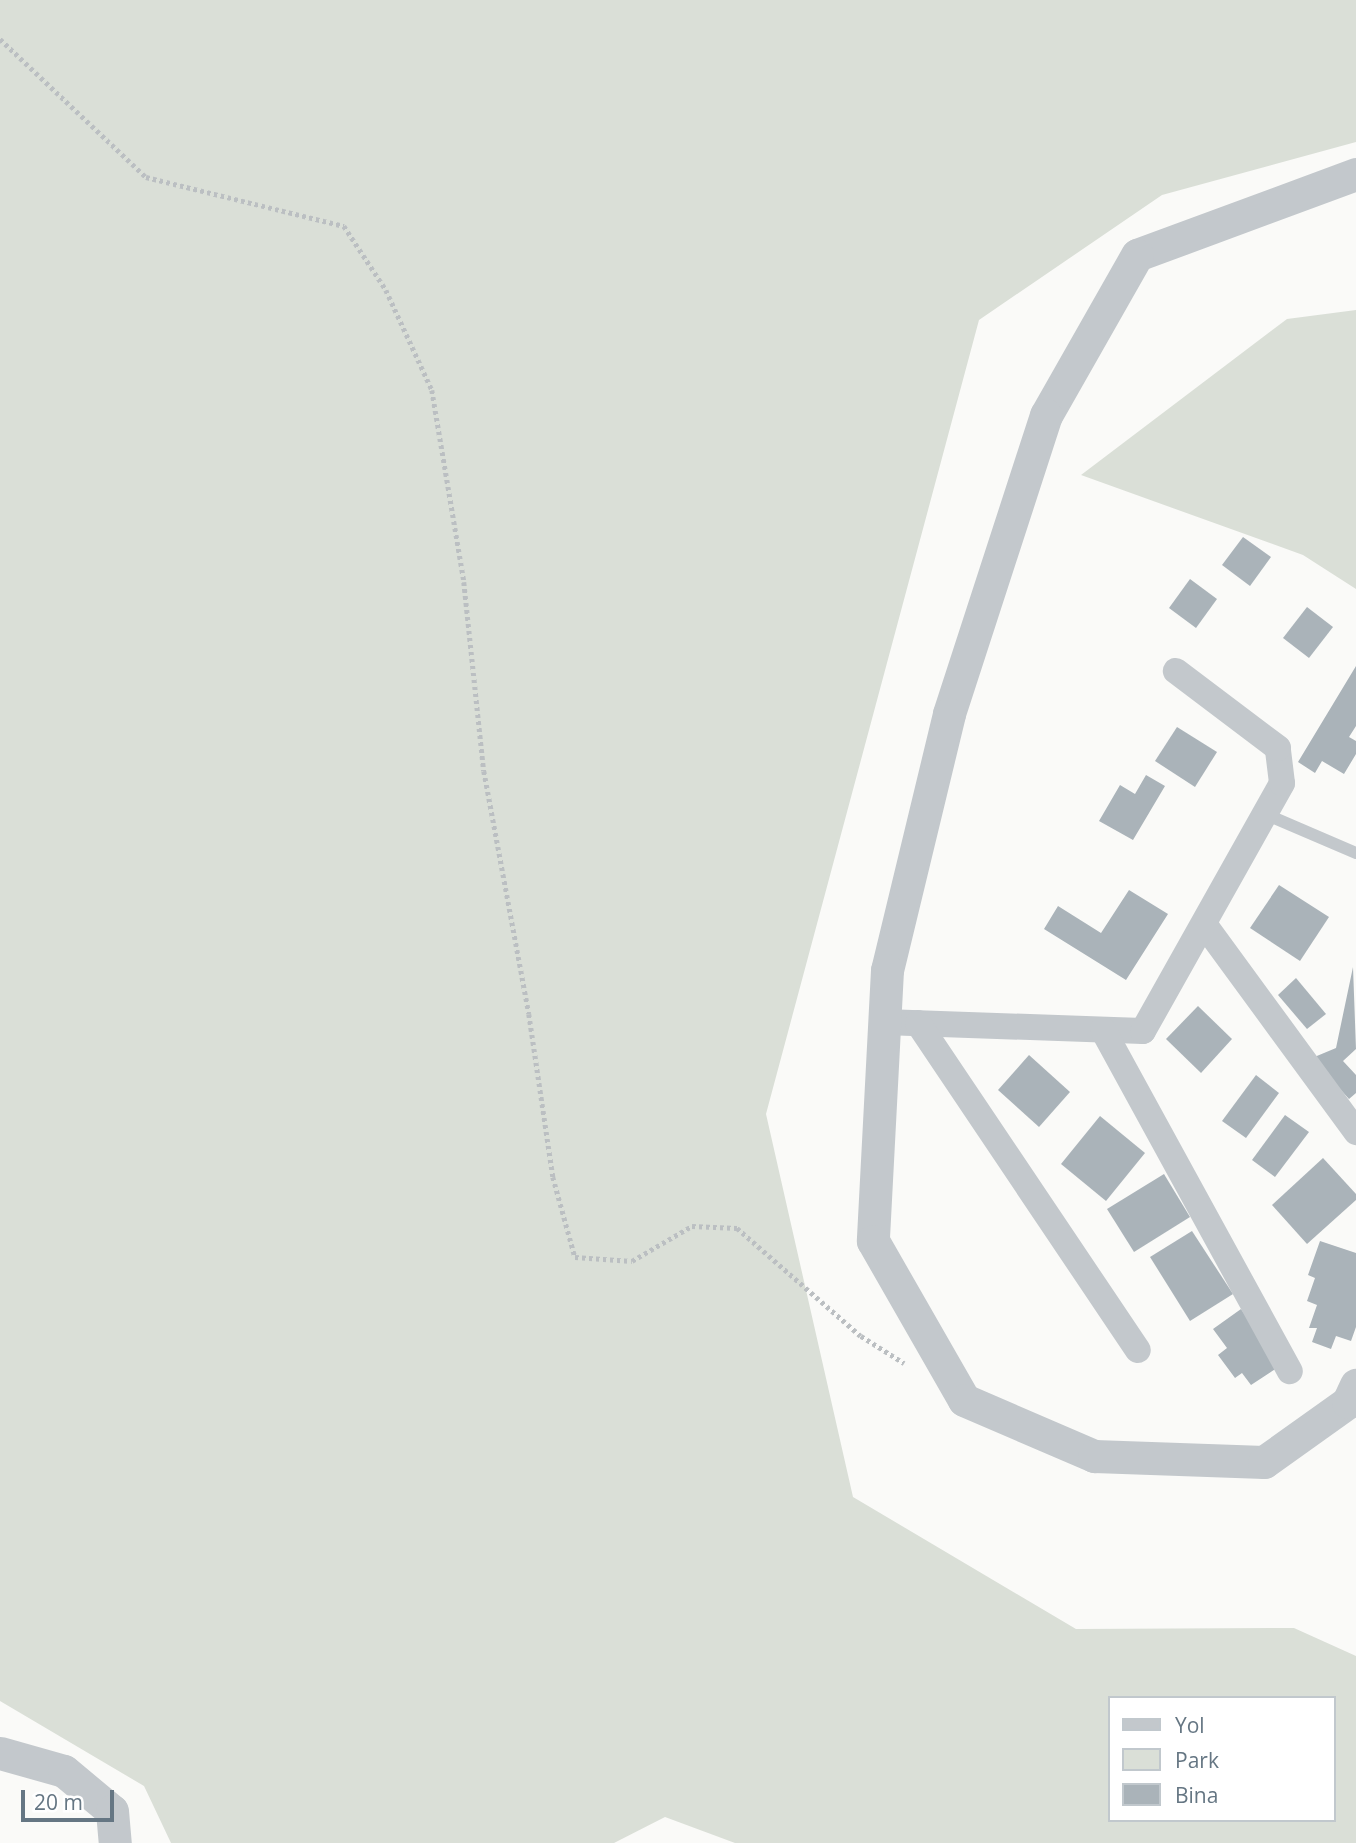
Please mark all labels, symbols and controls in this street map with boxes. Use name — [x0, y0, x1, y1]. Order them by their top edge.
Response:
legend — [1108, 1696, 1335, 1822]
text: Yol — [1175, 1711, 1205, 1739]
text: Park — [1175, 1746, 1219, 1774]
scale bar — [24, 1776, 117, 1820]
text: Bina — [1175, 1781, 1218, 1809]
text: 20 m — [34, 1788, 83, 1816]

